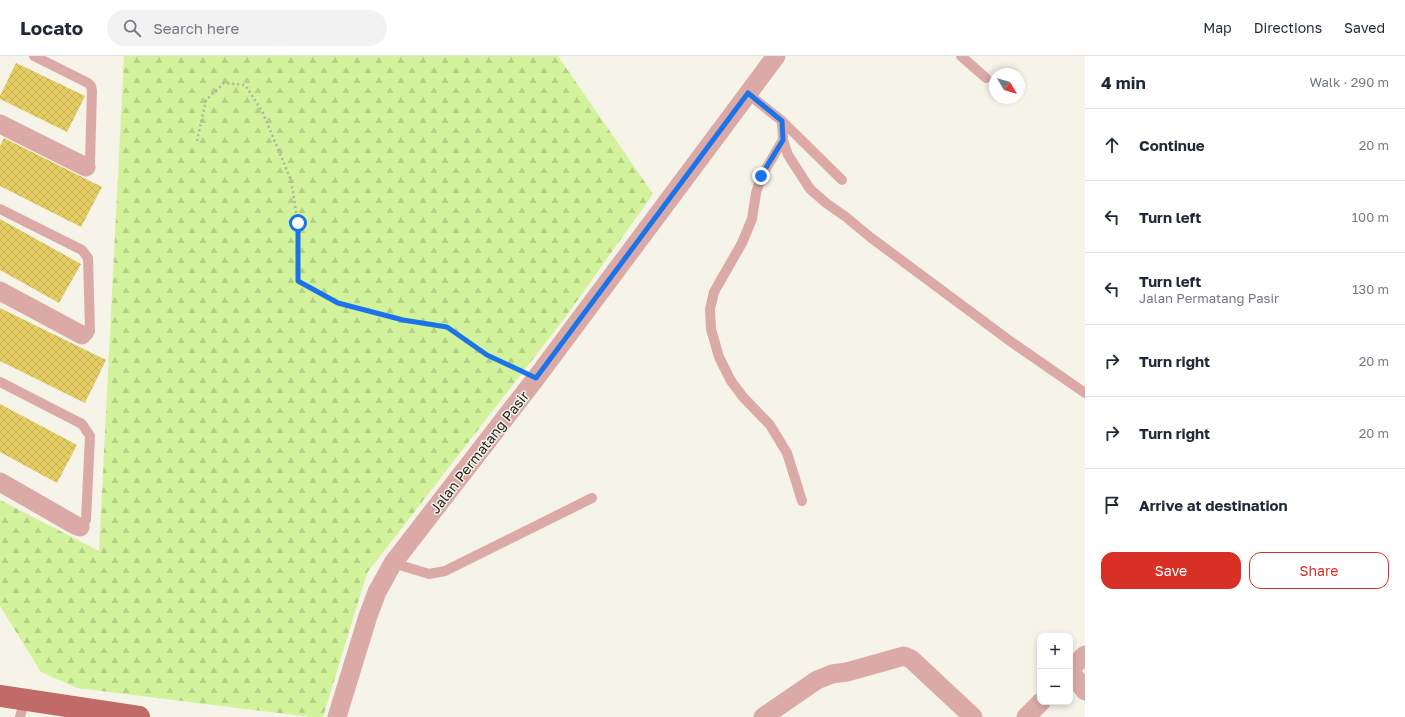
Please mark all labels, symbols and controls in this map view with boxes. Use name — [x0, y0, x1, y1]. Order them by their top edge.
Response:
search box — [107, 10, 387, 46]
text: Locato — [20, 16, 83, 39]
icon: search — [121, 17, 143, 39]
text: Search here — [153, 19, 239, 37]
text: Map — [1203, 19, 1232, 36]
text: Directions — [1254, 19, 1322, 36]
text: Saved — [1344, 19, 1385, 36]
north arrow — [989, 68, 1025, 104]
text: 4 min — [1101, 72, 1146, 93]
text: Walk · 290 m — [1310, 74, 1389, 90]
icon: ahead — [1101, 134, 1123, 156]
text: Continue — [1139, 136, 1205, 154]
text: 20 m — [1359, 137, 1389, 153]
route end — [752, 167, 770, 185]
icon: left — [1101, 206, 1123, 228]
text: Turn left — [1139, 208, 1201, 226]
text: 100 m — [1352, 209, 1389, 225]
route start — [289, 214, 307, 232]
text: Turn left — [1139, 272, 1201, 290]
icon: left — [1101, 278, 1123, 300]
text: 130 m — [1352, 281, 1389, 297]
text: Jalan Permatang Pasir — [1139, 290, 1279, 306]
icon: right — [1101, 350, 1123, 372]
text: Turn right — [1139, 352, 1210, 370]
text: 20 m — [1359, 353, 1389, 369]
street label: Jalan Permatang Pasir — [426, 387, 532, 517]
icon: right — [1101, 422, 1123, 444]
text: Turn right — [1139, 424, 1210, 442]
text: 20 m — [1359, 425, 1389, 441]
icon: arrive — [1101, 494, 1123, 516]
text: Arrive at destination — [1139, 496, 1288, 514]
button: Save — [1101, 552, 1241, 589]
button: Share — [1249, 552, 1389, 589]
map controls — [1037, 633, 1073, 705]
button: + — [1037, 633, 1073, 669]
button: − — [1037, 669, 1073, 705]

